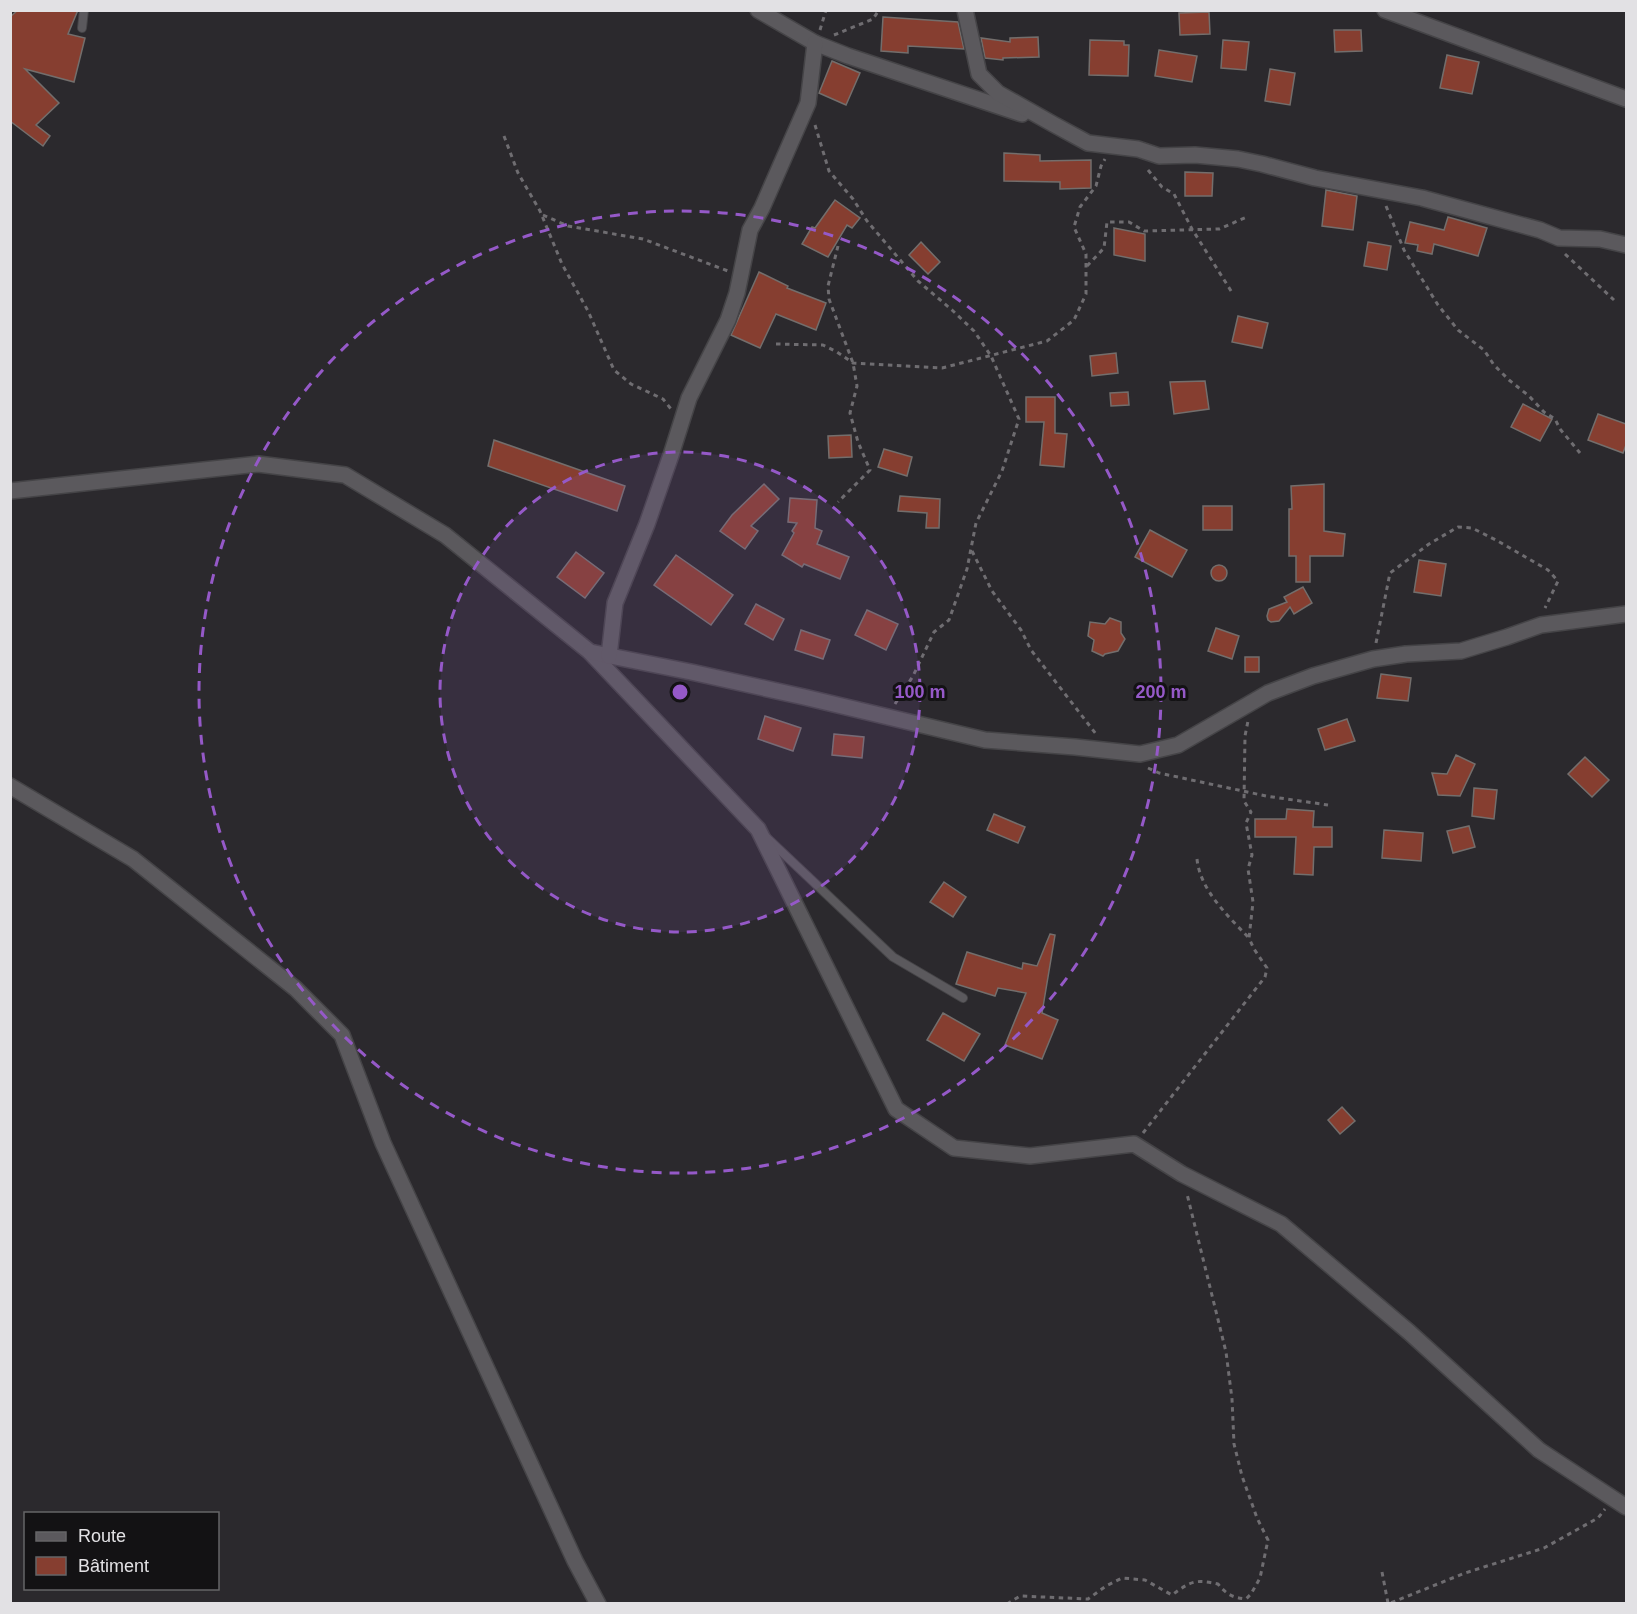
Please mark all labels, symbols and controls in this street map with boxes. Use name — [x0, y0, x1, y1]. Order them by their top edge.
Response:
centre of rings — [670, 682, 690, 702]
text: 100 m — [894, 682, 946, 702]
text: 200 m — [1135, 682, 1187, 702]
legend — [24, 1512, 219, 1590]
text: Route — [78, 1526, 126, 1546]
text: Bâtiment — [78, 1556, 149, 1576]

